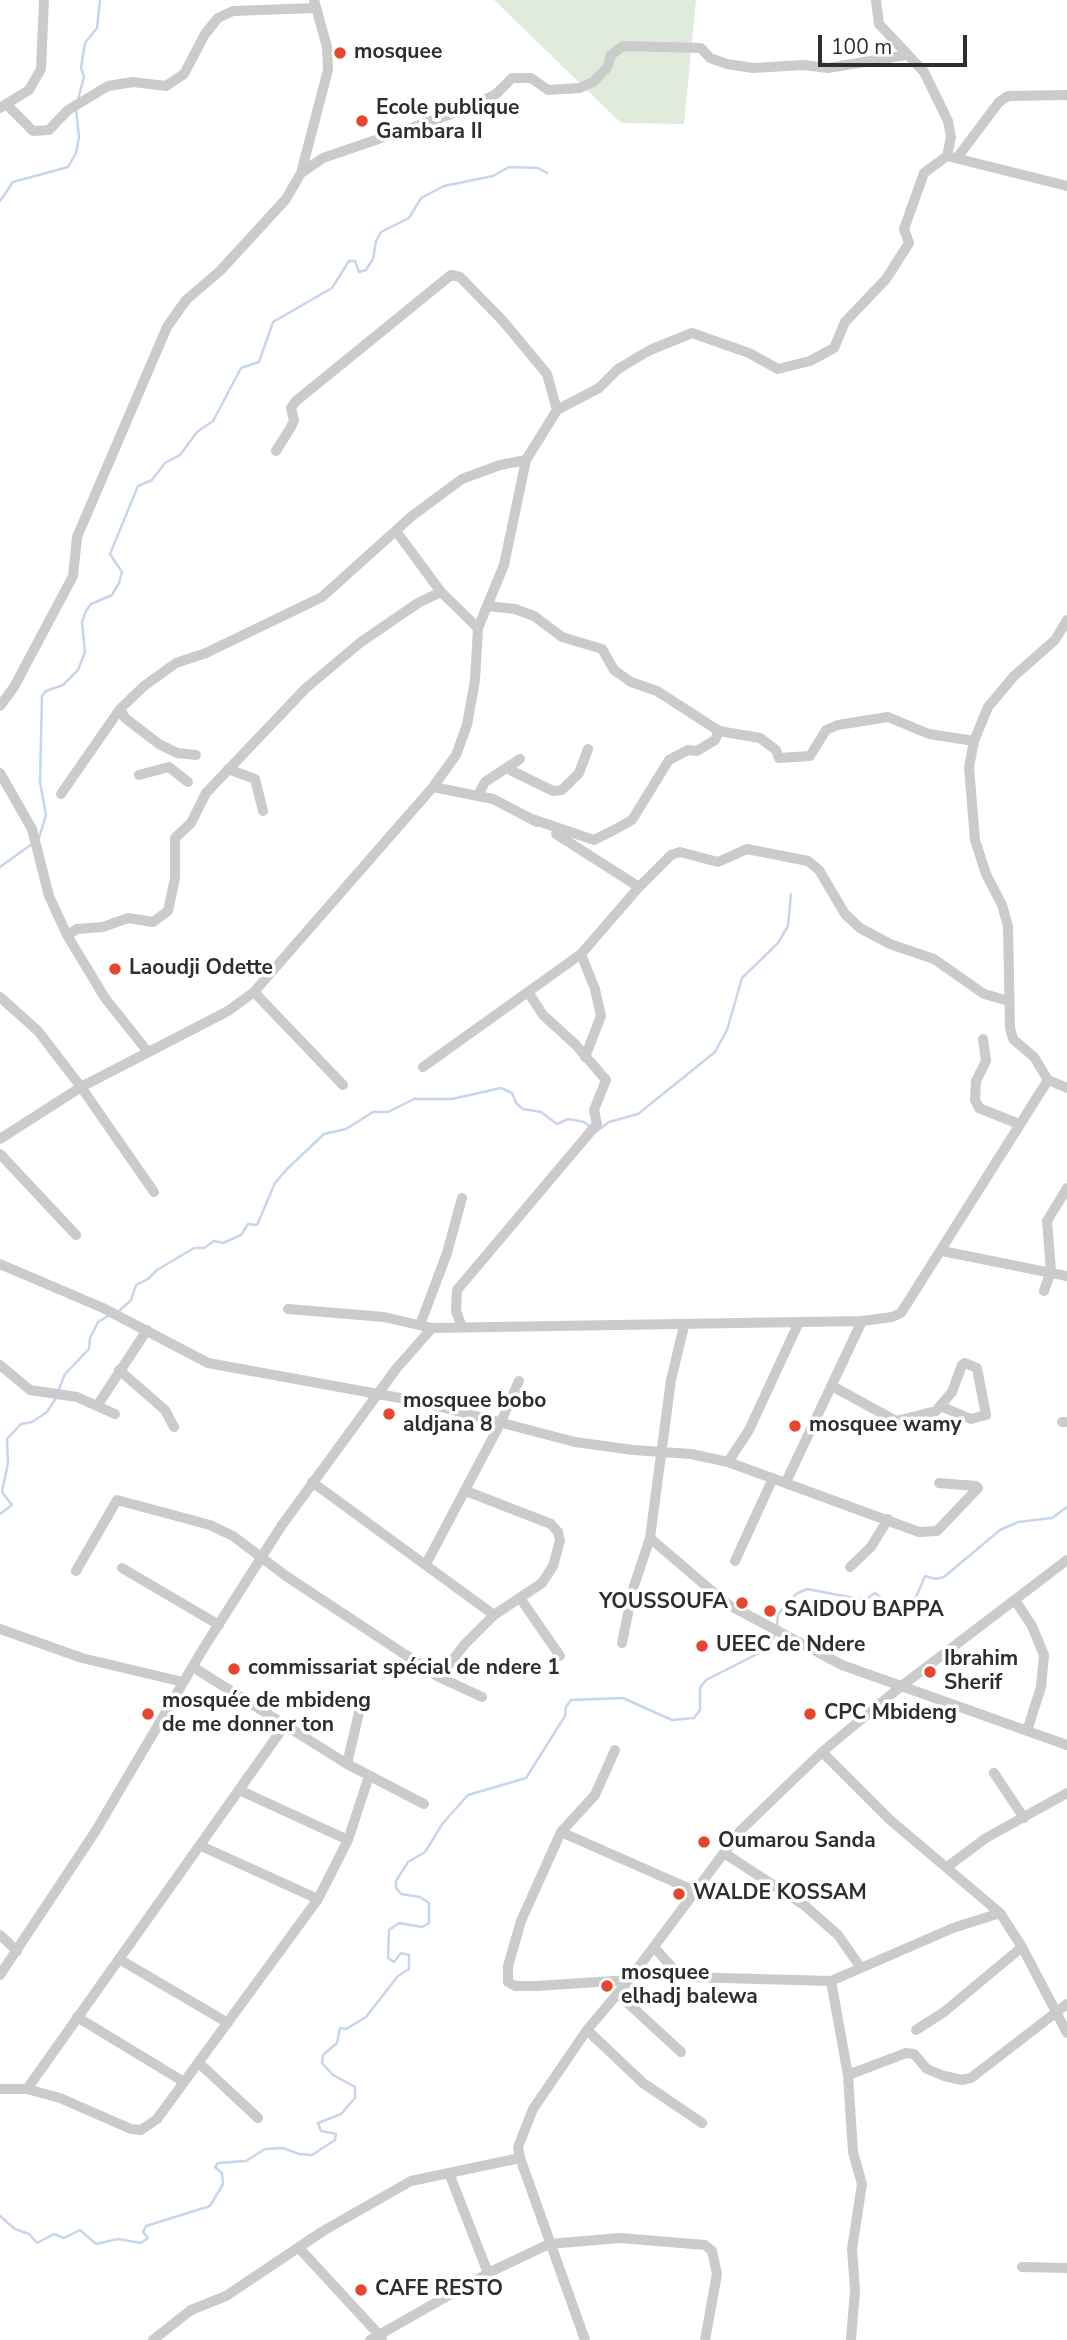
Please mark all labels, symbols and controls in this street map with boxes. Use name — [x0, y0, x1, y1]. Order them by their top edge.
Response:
scale bar — [822, 21, 971, 65]
text: 100 m — [831, 33, 892, 61]
place label: mosquee — [354, 40, 442, 66]
marker: mosquee — [332, 45, 348, 61]
place label: Ecole publique Gambara II — [376, 96, 519, 146]
marker: Ecole publique Gambara II — [354, 113, 370, 129]
place label: Laoudji Odette — [129, 956, 273, 982]
marker: Laoudji Odette — [107, 961, 123, 977]
place label: mosquee bobo aldjana 8 — [403, 1389, 546, 1439]
marker: mosquee bobo aldjana 8 — [381, 1406, 397, 1422]
place label: mosquee wamy — [809, 1413, 962, 1439]
marker: mosquee wamy — [787, 1418, 803, 1434]
place label: YOUSSOUFA — [599, 1590, 728, 1616]
marker: YOUSSOUFA — [734, 1595, 750, 1611]
place label: SAIDOU BAPPA — [784, 1598, 944, 1624]
marker: SAIDOU BAPPA — [762, 1603, 778, 1619]
place label: UEEC de Ndere — [716, 1633, 865, 1659]
marker: UEEC de Ndere — [694, 1638, 710, 1654]
place label: Ibrahim Sherif — [944, 1647, 1018, 1697]
place label: commissariat spécial de ndere 1 — [248, 1656, 560, 1682]
marker: commissariat spécial de ndere 1 — [226, 1661, 242, 1677]
marker: Ibrahim Sherif — [922, 1664, 938, 1680]
place label: mosquée de mbideng de me donner ton — [162, 1689, 371, 1739]
place label: CPC Mbideng — [824, 1701, 957, 1727]
marker: mosquée de mbideng de me donner ton — [140, 1706, 156, 1722]
marker: CPC Mbideng — [802, 1706, 818, 1722]
place label: Oumarou Sanda — [718, 1829, 876, 1855]
marker: Oumarou Sanda — [696, 1834, 712, 1850]
place label: WALDE KOSSAM — [693, 1881, 867, 1907]
marker: WALDE KOSSAM — [671, 1886, 687, 1902]
place label: mosquee elhadj balewa — [621, 1961, 758, 2011]
marker: mosquee elhadj balewa — [599, 1978, 615, 1994]
place label: CAFE RESTO — [375, 2277, 503, 2303]
marker: CAFE RESTO — [353, 2282, 369, 2298]

